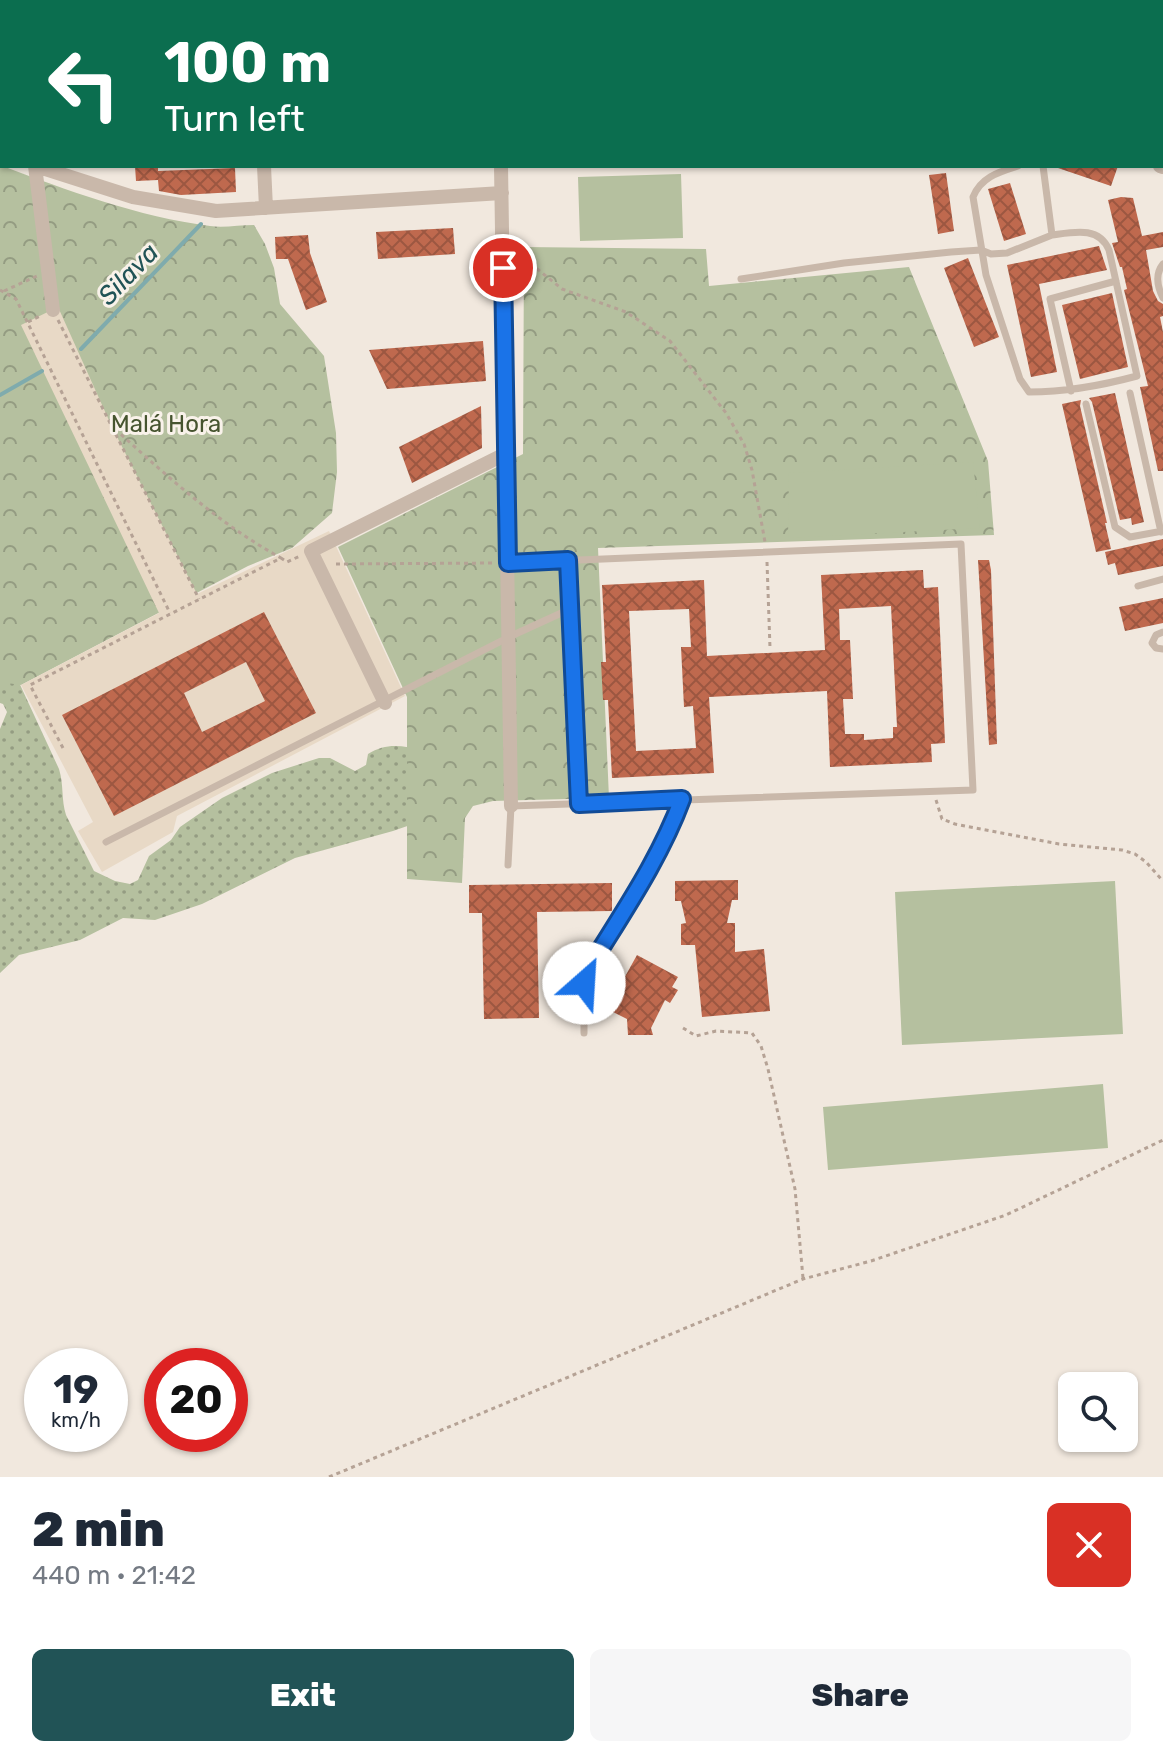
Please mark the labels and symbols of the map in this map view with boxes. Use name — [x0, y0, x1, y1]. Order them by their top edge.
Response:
pin — [469, 234, 537, 302]
water label: Silava — [92, 237, 165, 312]
park label: Malá Hora — [111, 410, 221, 438]
position arrow — [542, 941, 626, 1025]
speed limit sign: 20 — [144, 1348, 248, 1452]

